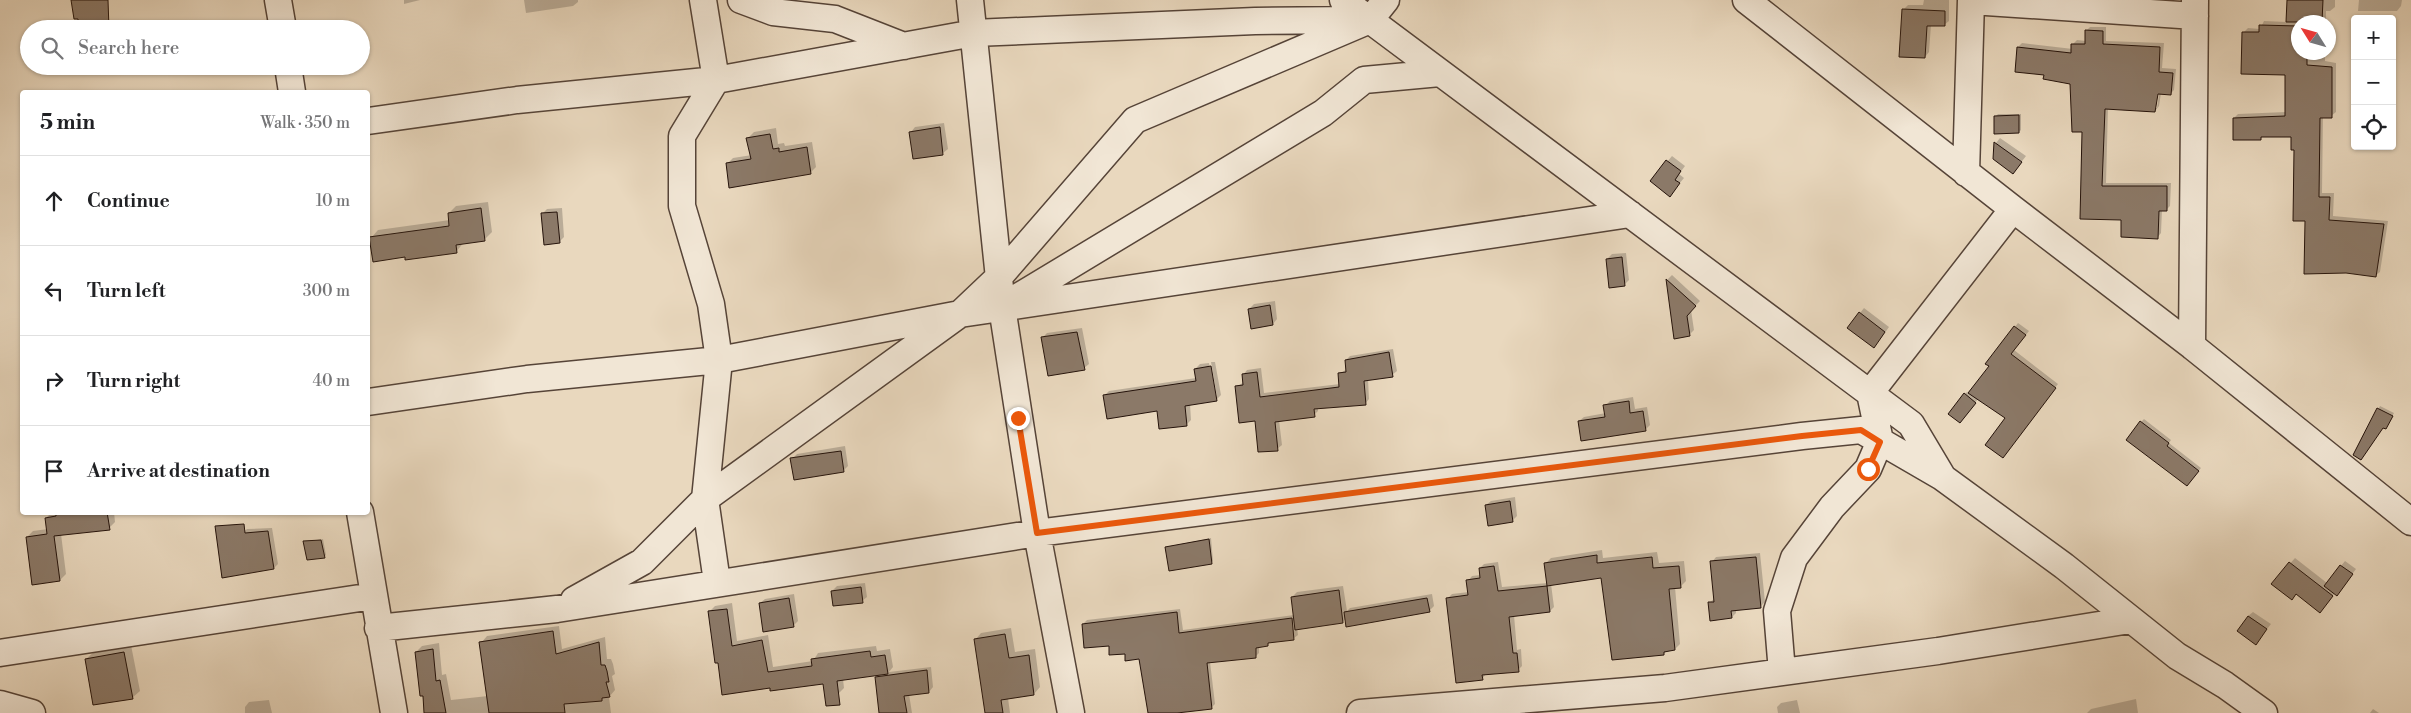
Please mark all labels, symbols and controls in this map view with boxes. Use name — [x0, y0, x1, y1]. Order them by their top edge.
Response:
north arrow — [2291, 15, 2336, 60]
map controls — [2351, 15, 2396, 150]
button: + — [2351, 15, 2396, 60]
search box — [20, 20, 370, 75]
icon: search — [38, 34, 66, 62]
text: Search here — [78, 36, 179, 60]
button: − — [2351, 60, 2396, 105]
button: locate — [2351, 105, 2396, 150]
text: 5 min — [40, 110, 95, 136]
text: Walk · 350 m — [261, 113, 350, 133]
icon: ahead — [40, 187, 68, 215]
text: Continue — [87, 189, 170, 213]
text: 10 m — [316, 191, 350, 211]
icon: left — [40, 277, 68, 305]
text: Turn left — [87, 279, 166, 303]
text: 300 m — [303, 281, 350, 301]
icon: right — [40, 367, 68, 395]
text: Turn right — [87, 369, 180, 393]
text: 40 m — [313, 371, 350, 391]
route end — [1007, 407, 1030, 430]
icon: arrive — [40, 457, 68, 485]
route start — [1857, 458, 1880, 481]
text: Arrive at destination — [87, 459, 270, 483]

